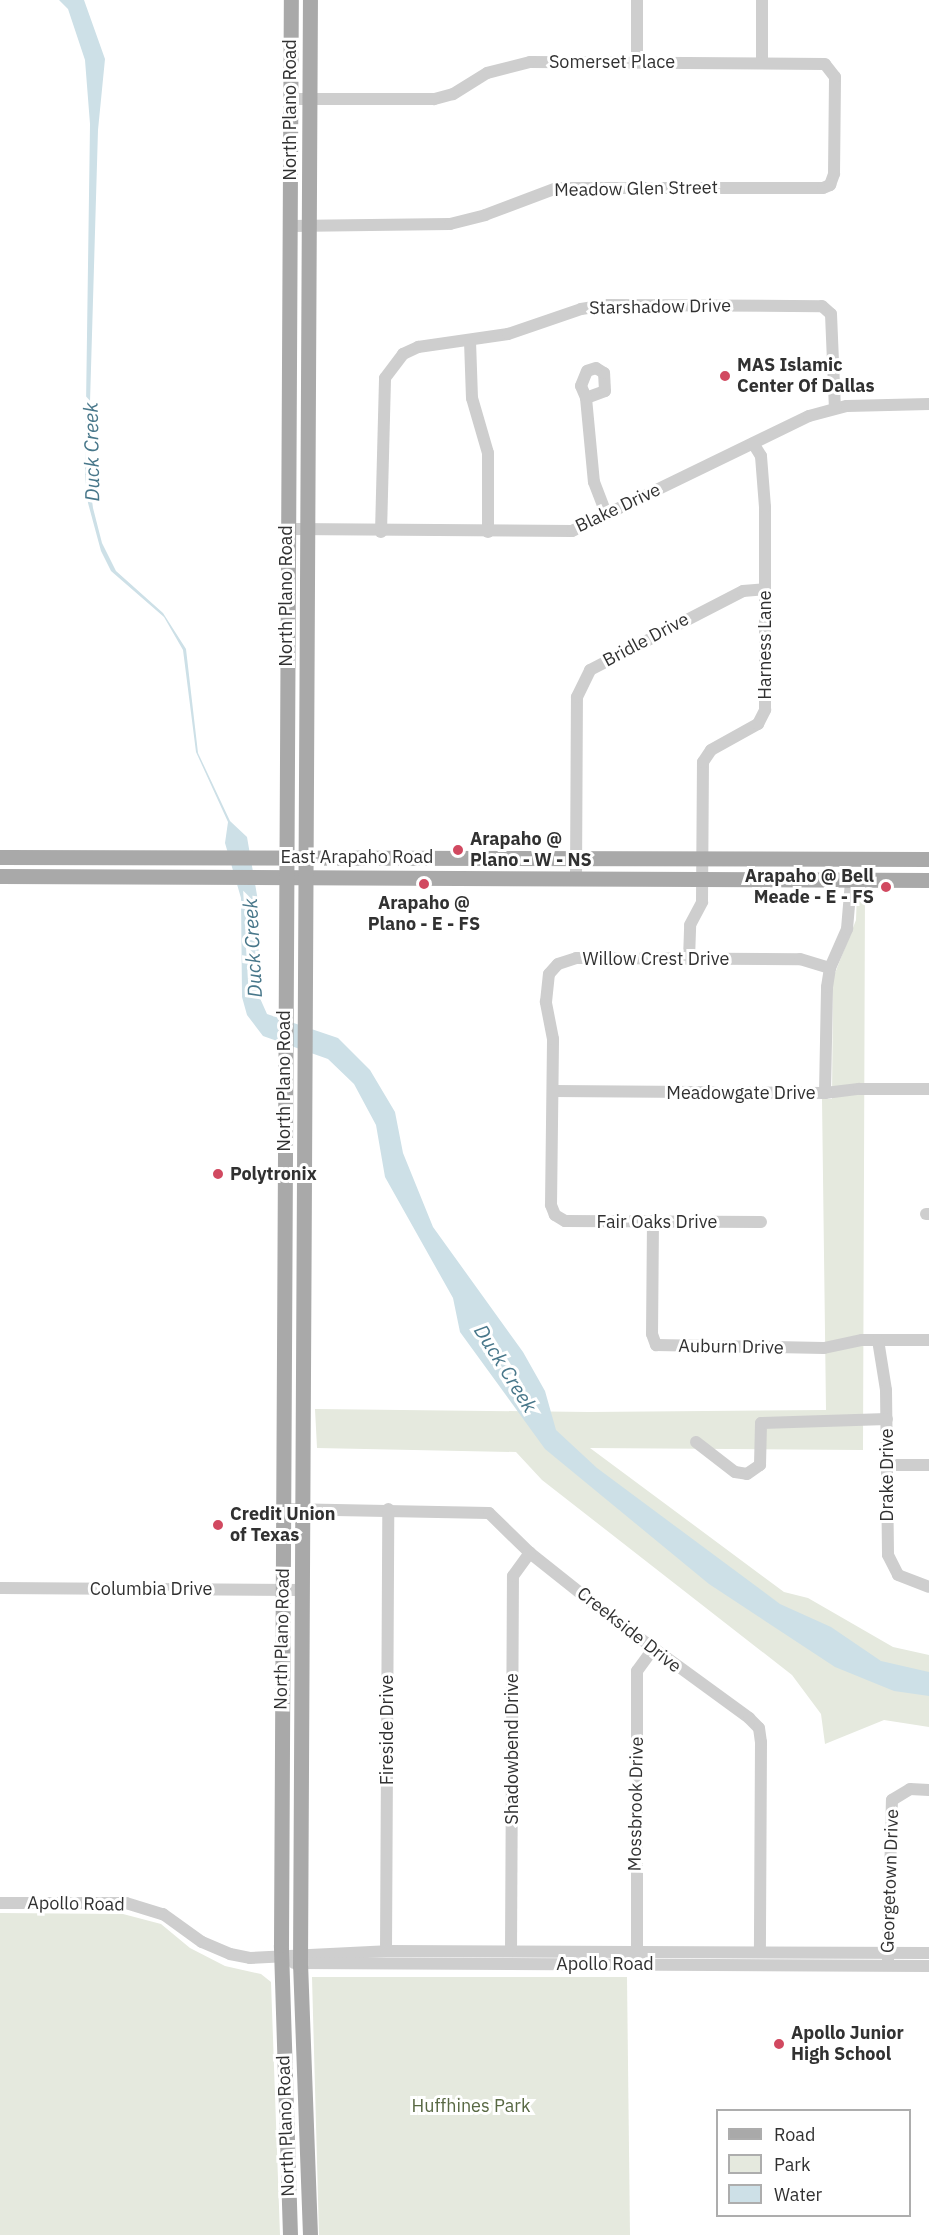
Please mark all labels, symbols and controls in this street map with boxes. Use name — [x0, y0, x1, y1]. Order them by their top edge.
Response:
street label: North Plano Road — [279, 39, 301, 181]
street label: Somerset Place — [549, 51, 675, 73]
street label: Meadow Glen Street — [554, 177, 718, 201]
street label: Starshadow Drive — [589, 295, 731, 319]
place label: MAS Islamic Center Of Dallas — [737, 355, 874, 398]
marker: MAS Islamic Center Of Dallas — [718, 369, 732, 383]
water label: Duck Creek — [78, 402, 104, 502]
street label: Blake Drive — [572, 479, 664, 537]
street label: North Plano Road — [275, 525, 297, 667]
street label: Harness Lane — [754, 590, 776, 700]
street label: Bridle Drive — [599, 608, 693, 672]
place label: Arapaho @ Plano - W - NS — [470, 829, 592, 872]
marker: Arapaho @ Plano - W - NS — [451, 843, 465, 857]
street label: East Arapaho Road — [281, 846, 433, 868]
place label: Arapaho @ Bell Meade - E - FS — [745, 866, 874, 908]
marker: Arapaho @ Plano - E - FS — [417, 877, 431, 891]
marker: Arapaho @ Bell Meade - E - FS — [879, 880, 893, 894]
place label: Arapaho @ Plano - E - FS — [368, 893, 480, 936]
water label: Duck Creek — [237, 898, 267, 998]
street label: Willow Crest Drive — [583, 948, 729, 970]
street label: North Plano Road — [273, 1010, 295, 1152]
street label: Meadowgate Drive — [666, 1082, 816, 1104]
place label: Polytronix — [230, 1163, 317, 1185]
marker: Polytronix — [211, 1167, 225, 1181]
street label: Fair Oaks Drive — [597, 1211, 717, 1233]
water label: Duck Creek — [470, 1320, 542, 1416]
street label: Auburn Drive — [678, 1335, 784, 1359]
street label: Drake Drive — [876, 1428, 898, 1522]
place label: Credit Union of Texas — [230, 1504, 335, 1546]
marker: Credit Union of Texas — [211, 1518, 225, 1532]
street label: North Plano Road — [270, 1568, 294, 1710]
street label: Columbia Drive — [90, 1578, 212, 1600]
street label: Creekside Drive — [573, 1583, 685, 1677]
street label: Shadowbend Drive — [501, 1673, 523, 1825]
street label: Fireside Drive — [376, 1675, 398, 1785]
street label: Mossbrook Drive — [624, 1736, 648, 1872]
street label: Georgetown Drive — [877, 1809, 903, 1953]
street label: Apollo Road — [27, 1892, 125, 1916]
street label: Apollo Road — [556, 1953, 654, 1975]
place label: Apollo Junior High School — [791, 2023, 904, 2066]
marker: Apollo Junior High School — [772, 2037, 786, 2051]
street label: North Plano Road — [273, 2055, 299, 2197]
park label: Huffhines Park — [412, 2095, 530, 2117]
legend — [716, 2109, 911, 2217]
text: Road — [774, 2123, 815, 2146]
text: Park — [774, 2153, 810, 2176]
text: Water — [774, 2183, 822, 2206]

